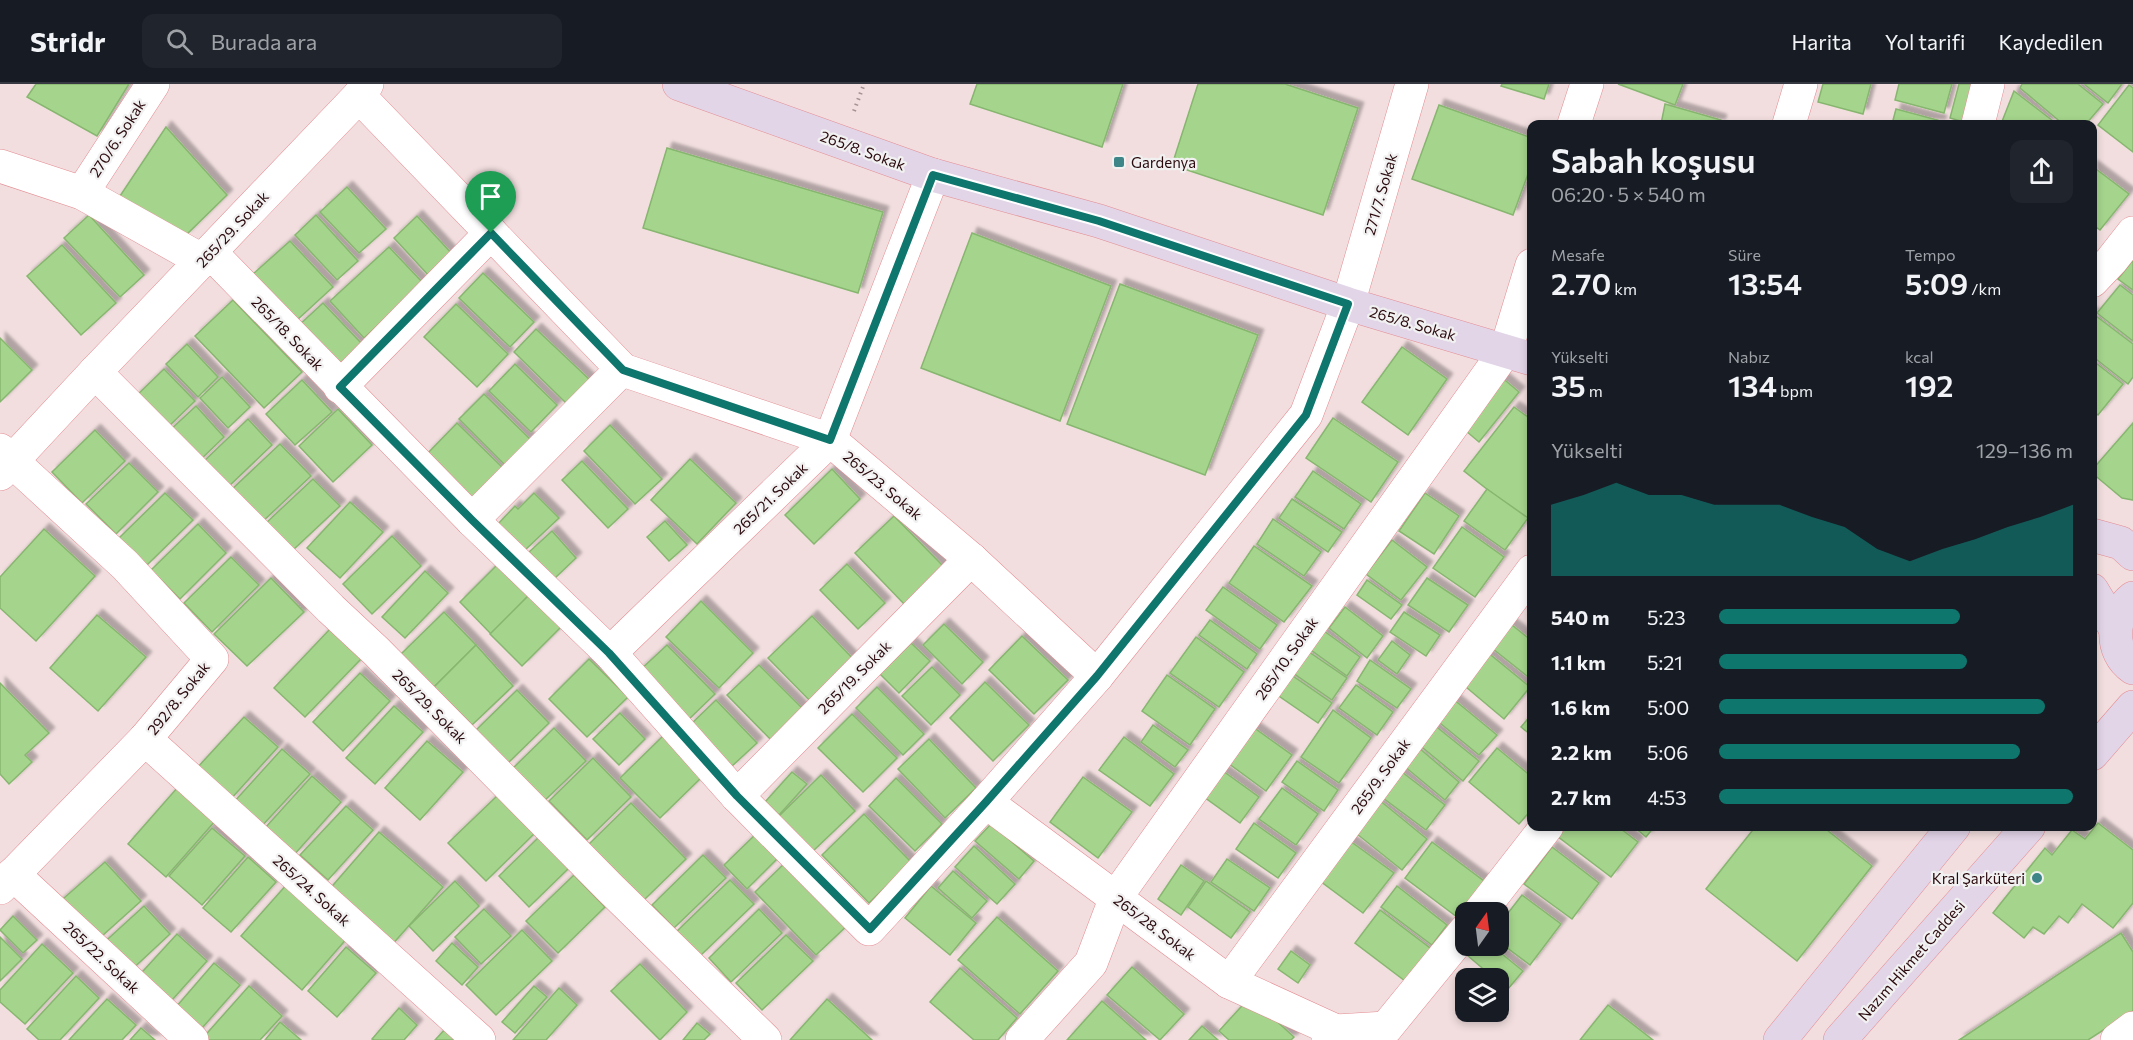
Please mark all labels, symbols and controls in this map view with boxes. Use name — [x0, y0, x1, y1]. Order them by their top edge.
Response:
search box — [142, 14, 562, 68]
text: Stridr — [30, 24, 106, 58]
icon: search — [163, 25, 196, 58]
text: Burada ara — [211, 28, 317, 55]
text: Harita — [1792, 29, 1852, 54]
text: Yol tarifi — [1885, 29, 1965, 54]
text: Kaydedilen — [1998, 29, 2103, 54]
street label: 270/6. Sokak — [85, 96, 149, 180]
street label: 265/8. Sokak — [818, 126, 908, 174]
text: Sabah koşusu — [1551, 139, 1755, 180]
button: share — [2010, 140, 2073, 203]
street label: 271/7. Sokak — [1360, 151, 1400, 237]
place label: Gardenya — [1131, 153, 1196, 171]
marker: Gardenya — [1112, 155, 1126, 169]
pin — [465, 171, 516, 233]
icon: arrive — [474, 180, 507, 213]
text: 06:20 · 5 × 540 m — [1551, 182, 1706, 206]
street label: 265/29. Sokak — [192, 187, 272, 271]
text: Mesafe — [1551, 245, 1605, 264]
text: Süre — [1728, 245, 1761, 264]
text: Tempo — [1905, 245, 1955, 264]
text: 2.70 — [1551, 264, 1611, 301]
text: 13:54 — [1728, 264, 1802, 301]
text: 5:09 — [1905, 264, 1968, 301]
text: km — [1611, 279, 1637, 298]
text: /km — [1968, 279, 2001, 298]
street label: 265/18. Sokak — [248, 292, 328, 374]
street label: 265/8. Sokak — [1368, 302, 1458, 344]
text: Yükselti — [1551, 347, 1609, 366]
text: Nabız — [1728, 347, 1770, 366]
text: kcal — [1905, 347, 1934, 366]
text: 35 — [1551, 366, 1586, 403]
text: 134 — [1728, 366, 1777, 403]
text: 192 — [1905, 366, 1954, 403]
text: m — [1586, 381, 1603, 400]
text: bpm — [1777, 381, 1813, 400]
text: Yükselti — [1551, 438, 1623, 462]
text: 129–136 m — [1976, 438, 2073, 462]
street label: 265/23. Sokak — [840, 447, 926, 523]
street label: 265/21. Sokak — [729, 458, 811, 538]
text: 540 m — [1551, 605, 1610, 629]
text: 5:23 — [1647, 605, 1686, 629]
street label: 265/10. Sokak — [1251, 613, 1321, 703]
street label: 265/19. Sokak — [814, 637, 894, 717]
text: 1.1 km — [1551, 650, 1606, 674]
text: 5:21 — [1647, 650, 1683, 674]
street label: 292/8. Sokak — [143, 658, 213, 738]
street label: 265/29. Sokak — [389, 665, 471, 747]
text: 1.6 km — [1551, 695, 1610, 719]
text: 5:00 — [1647, 695, 1689, 719]
street label: 265/9. Sokak — [1347, 735, 1413, 817]
text: 2.2 km — [1551, 740, 1612, 764]
text: 5:06 — [1647, 740, 1688, 764]
text: 2.7 km — [1551, 785, 1611, 809]
text: 4:53 — [1647, 785, 1687, 809]
street label: 265/24. Sokak — [270, 851, 354, 929]
place label: Kral Şarküteri — [1932, 869, 2025, 887]
marker: Kral Şarküteri — [2030, 871, 2044, 885]
street label: 265/28. Sokak — [1111, 890, 1199, 964]
street label: Nazım Hikmet Caddesi — [1854, 896, 1968, 1024]
north arrow — [1455, 902, 1509, 956]
map controls — [1455, 902, 1509, 1022]
street label: 265/22. Sokak — [60, 917, 144, 997]
button: layers — [1455, 968, 1509, 1022]

